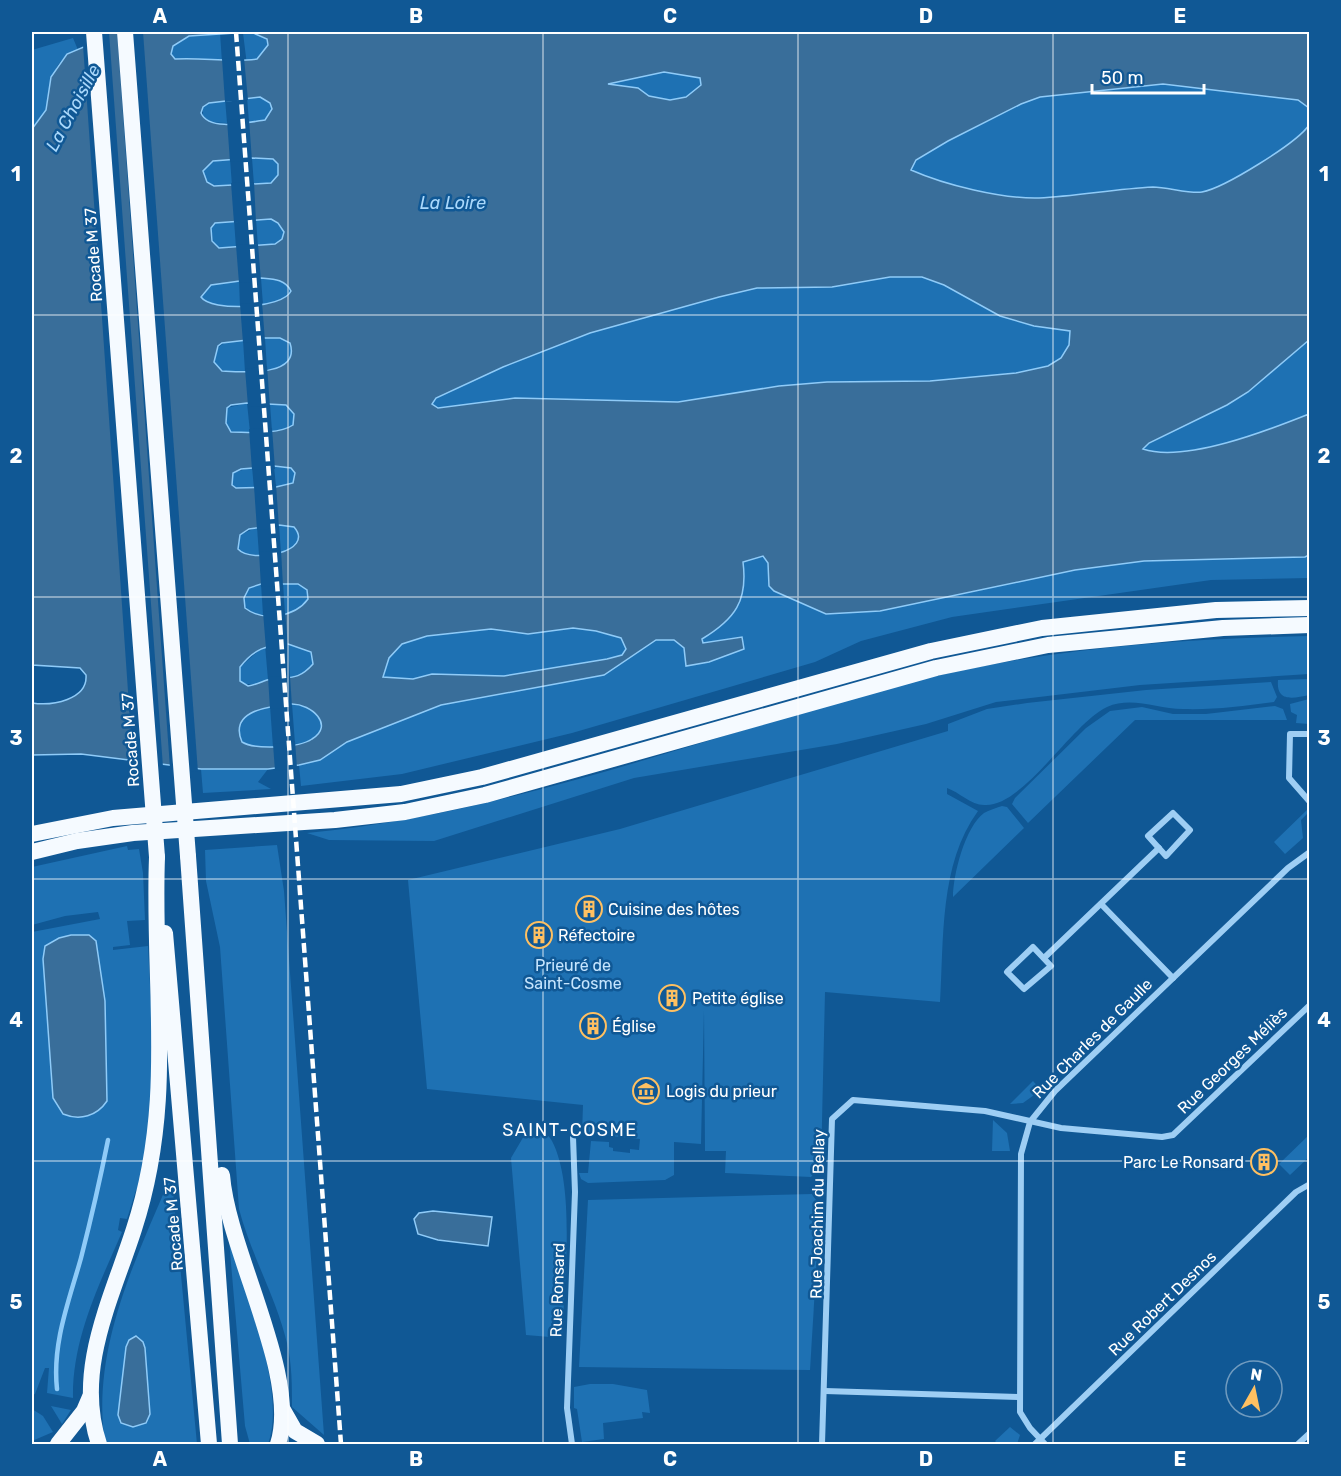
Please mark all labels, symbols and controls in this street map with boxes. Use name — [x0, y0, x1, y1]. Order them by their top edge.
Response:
text: A — [153, 4, 168, 28]
text: B — [409, 4, 423, 28]
text: C — [663, 4, 677, 28]
text: D — [919, 4, 933, 28]
text: E — [1174, 4, 1186, 28]
scale bar — [1092, 57, 1204, 95]
water label: La Choisille — [41, 61, 105, 155]
text: 50 m — [1101, 67, 1144, 89]
text: 1 — [11, 162, 21, 186]
text: 1 — [1319, 162, 1329, 186]
water label: La Loire — [420, 192, 486, 214]
street label: Rocade M 37 — [81, 207, 106, 303]
text: 2 — [10, 444, 23, 468]
text: 2 — [1318, 444, 1331, 468]
street label: Rocade M 37 — [118, 692, 143, 788]
text: 3 — [9, 726, 23, 750]
text: 3 — [1317, 726, 1331, 750]
building icon: Cuisine des hôtes — [574, 894, 604, 924]
place label: Cuisine des hôtes — [608, 900, 740, 919]
building icon: Réfectoire — [524, 920, 554, 950]
place label: Réfectoire — [558, 926, 635, 945]
park label: Prieuré de Saint-Cosme — [524, 956, 622, 993]
street label: Rue Charles de Gaulle — [1028, 974, 1156, 1102]
building icon: Petite église — [657, 983, 687, 1013]
place label: Petite église — [692, 989, 784, 1008]
street label: Rue Georges Méliès — [1174, 1003, 1291, 1118]
text: 4 — [9, 1008, 23, 1032]
text: 4 — [1317, 1008, 1331, 1032]
building icon: Église — [578, 1011, 608, 1041]
place label: Église — [612, 1017, 656, 1036]
museum icon: Logis du prieur — [631, 1076, 661, 1106]
place label: Logis du prieur — [666, 1082, 777, 1101]
district label: SAINT-COSME — [502, 1119, 638, 1141]
street label: Rue Joachim du Bellay — [807, 1129, 828, 1299]
building icon: Parc Le Ronsard — [1249, 1147, 1279, 1177]
place label: Parc Le Ronsard — [1123, 1153, 1244, 1172]
street label: Rocade M 37 — [160, 1176, 187, 1272]
street label: Rue Ronsard — [546, 1242, 569, 1338]
street label: Rue Robert Desnos — [1105, 1247, 1220, 1360]
text: 5 — [10, 1290, 23, 1314]
text: 5 — [1318, 1290, 1331, 1314]
north arrow — [1224, 1359, 1284, 1419]
text: N — [1249, 1364, 1263, 1385]
text: A — [153, 1447, 168, 1471]
text: B — [409, 1447, 423, 1471]
text: C — [663, 1447, 677, 1471]
text: D — [919, 1447, 933, 1471]
text: E — [1174, 1447, 1186, 1471]

